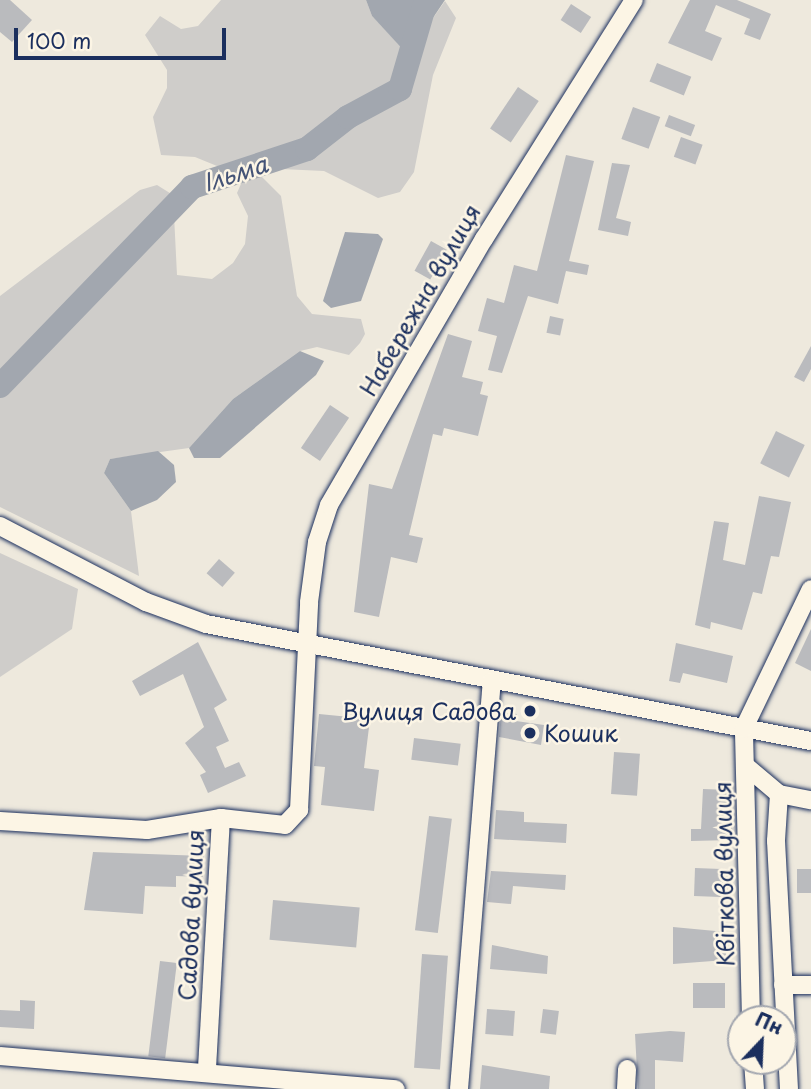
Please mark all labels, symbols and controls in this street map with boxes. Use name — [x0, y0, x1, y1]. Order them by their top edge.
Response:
scale bar — [18, 14, 229, 58]
text: 100 m — [27, 24, 91, 56]
water label: Ільма — [199, 149, 271, 197]
street label: Набережна вулиця — [353, 198, 487, 402]
place label: Вулиця Садова — [341, 697, 516, 725]
marker: Вулиця Садова — [522, 703, 538, 719]
place label: Кошик — [544, 719, 618, 747]
marker: Кошик — [522, 725, 538, 741]
street label: Квіткова вулиця — [709, 780, 739, 968]
street label: Садова вулиця — [173, 828, 209, 1002]
text: Пн — [751, 1004, 788, 1041]
north arrow — [727, 1005, 797, 1075]

